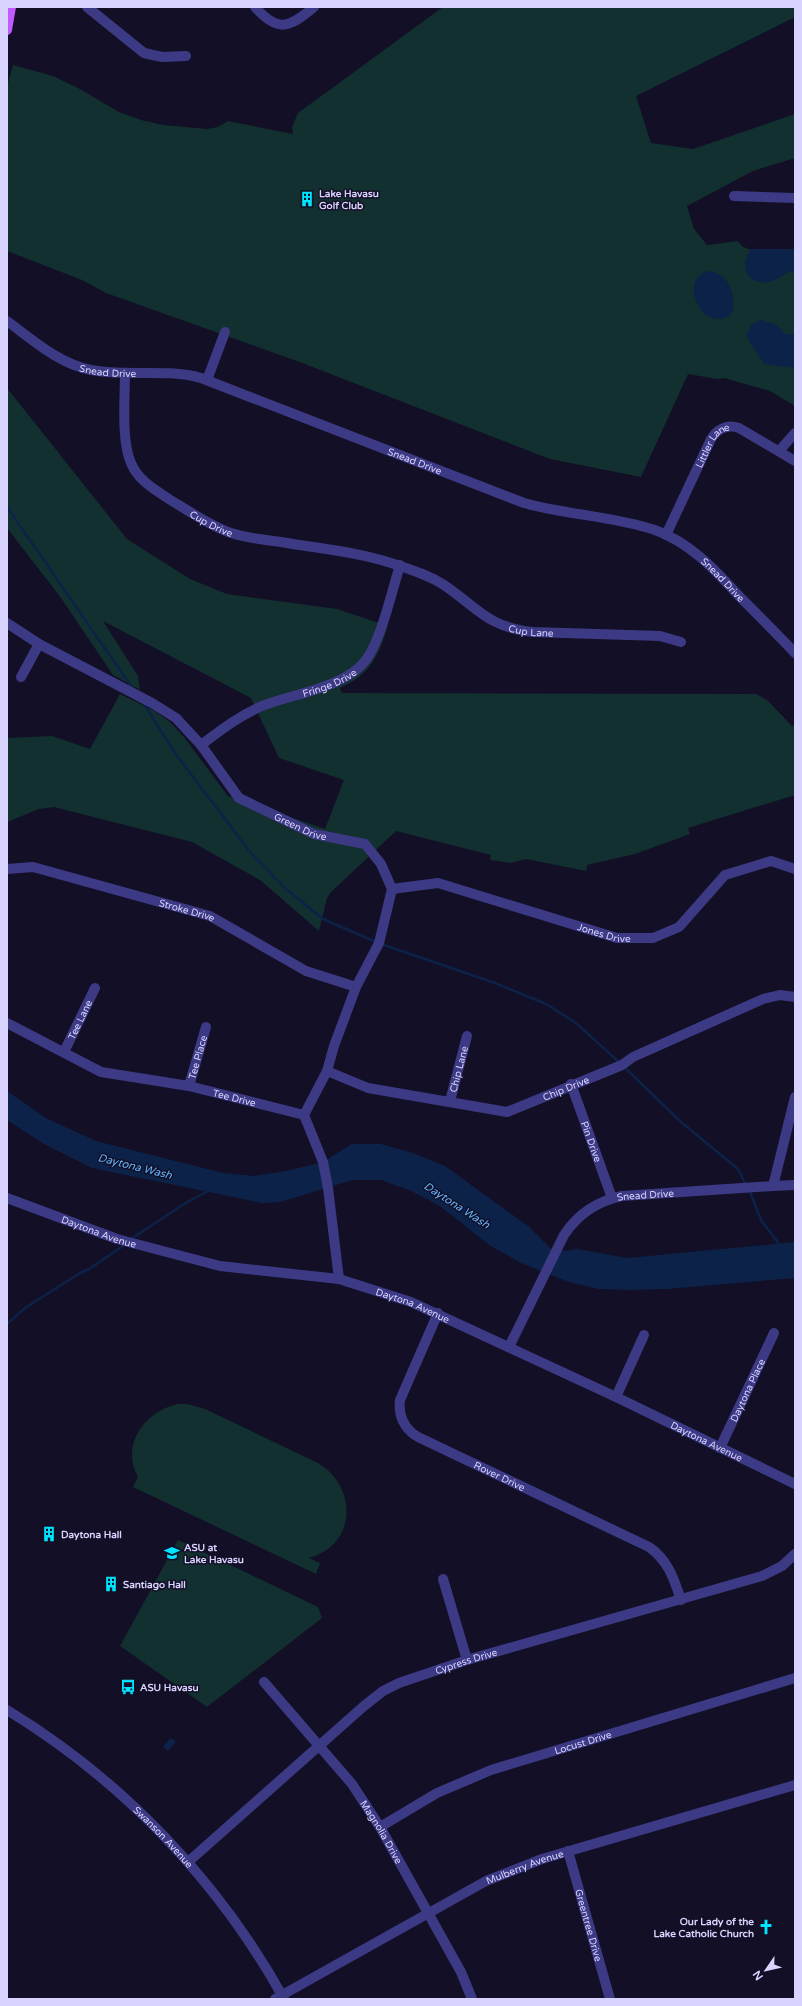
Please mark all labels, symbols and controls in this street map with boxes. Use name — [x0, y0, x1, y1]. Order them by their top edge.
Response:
place label: Lake Havasu Golf Club — [319, 188, 379, 212]
building icon: Lake Havasu Golf Club — [298, 190, 316, 208]
street label: Snead Drive — [78, 362, 137, 380]
street label: Littler Lane — [693, 422, 731, 470]
street label: Snead Drive — [386, 446, 444, 478]
street label: Cup Drive — [187, 508, 234, 540]
street label: Snead Drive — [698, 556, 747, 605]
street label: Cup Lane — [507, 622, 554, 640]
street label: Fringe Drive — [301, 666, 360, 700]
street label: Green Drive — [272, 811, 328, 843]
street label: Stroke Drive — [157, 897, 217, 925]
street label: Jones Drive — [576, 921, 631, 945]
street label: Tee Lane — [66, 998, 95, 1042]
street label: Tee Place — [186, 1034, 210, 1081]
street label: Chip Lane — [447, 1044, 471, 1094]
street label: Chip Drive — [541, 1074, 592, 1104]
street label: Tee Drive — [211, 1087, 257, 1110]
street label: Pin Drive — [578, 1120, 604, 1164]
water label: Daytona Wash — [97, 1151, 173, 1182]
water label: Daytona Wash — [421, 1179, 492, 1232]
street label: Snead Drive — [616, 1188, 675, 1204]
street label: Daytona Avenue — [60, 1214, 138, 1251]
street label: Daytona Avenue — [374, 1286, 452, 1326]
street label: Daytona Place — [728, 1357, 768, 1424]
street label: Daytona Avenue — [668, 1419, 745, 1465]
street label: Rover Drive — [472, 1459, 527, 1494]
building icon: Daytona Hall — [40, 1525, 58, 1543]
place label: Daytona Hall — [61, 1529, 122, 1541]
place label: ASU at Lake Havasu — [184, 1542, 244, 1566]
school or university icon: ASU at Lake Havasu — [163, 1544, 181, 1562]
building icon: Santiago Hall — [102, 1575, 120, 1593]
place label: Santiago Hall — [123, 1579, 186, 1591]
street label: Cypress Drive — [434, 1647, 499, 1677]
bus stop icon: ASU Havasu — [119, 1678, 137, 1696]
place label: ASU Havasu — [140, 1682, 199, 1694]
street label: Locust Drive — [553, 1729, 613, 1757]
street label: Magnolia Drive — [357, 1798, 404, 1866]
street label: Swanson Avenue — [130, 1804, 195, 1871]
street label: Mulberry Avenue — [485, 1848, 565, 1887]
street label: Greentree Drive — [572, 1888, 604, 1963]
place label: Our Lady of the Lake Catholic Church — [653, 1916, 754, 1940]
church icon: Our Lady of the Lake Catholic Church — [757, 1918, 775, 1936]
north arrow — [746, 1950, 786, 1990]
text: N — [750, 1968, 766, 1983]

